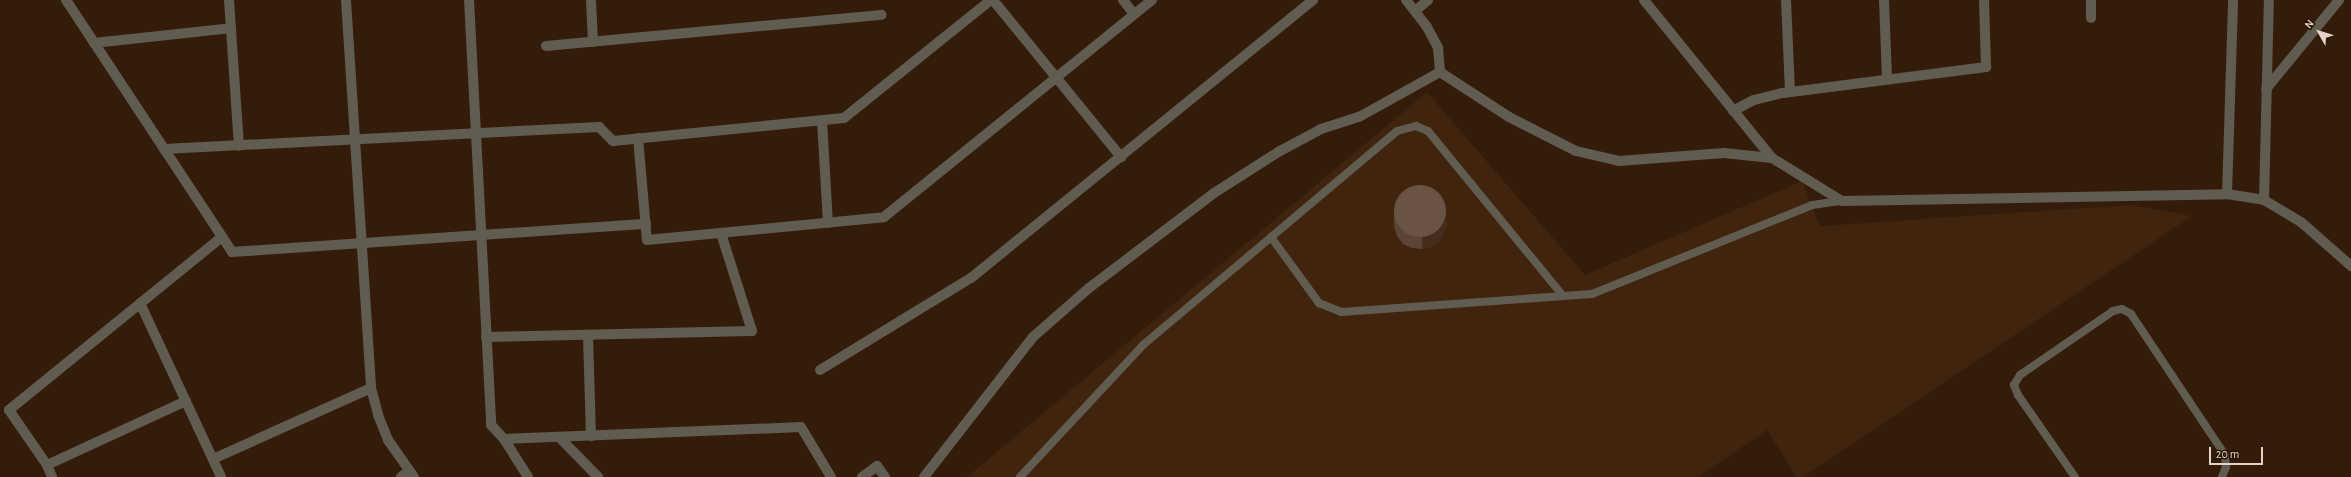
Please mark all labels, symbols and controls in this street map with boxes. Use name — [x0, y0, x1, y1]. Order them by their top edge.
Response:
north arrow — [2299, 12, 2339, 52]
text: N — [2303, 18, 2316, 31]
scale bar — [2211, 439, 2265, 465]
text: 20 m — [2216, 448, 2239, 460]

